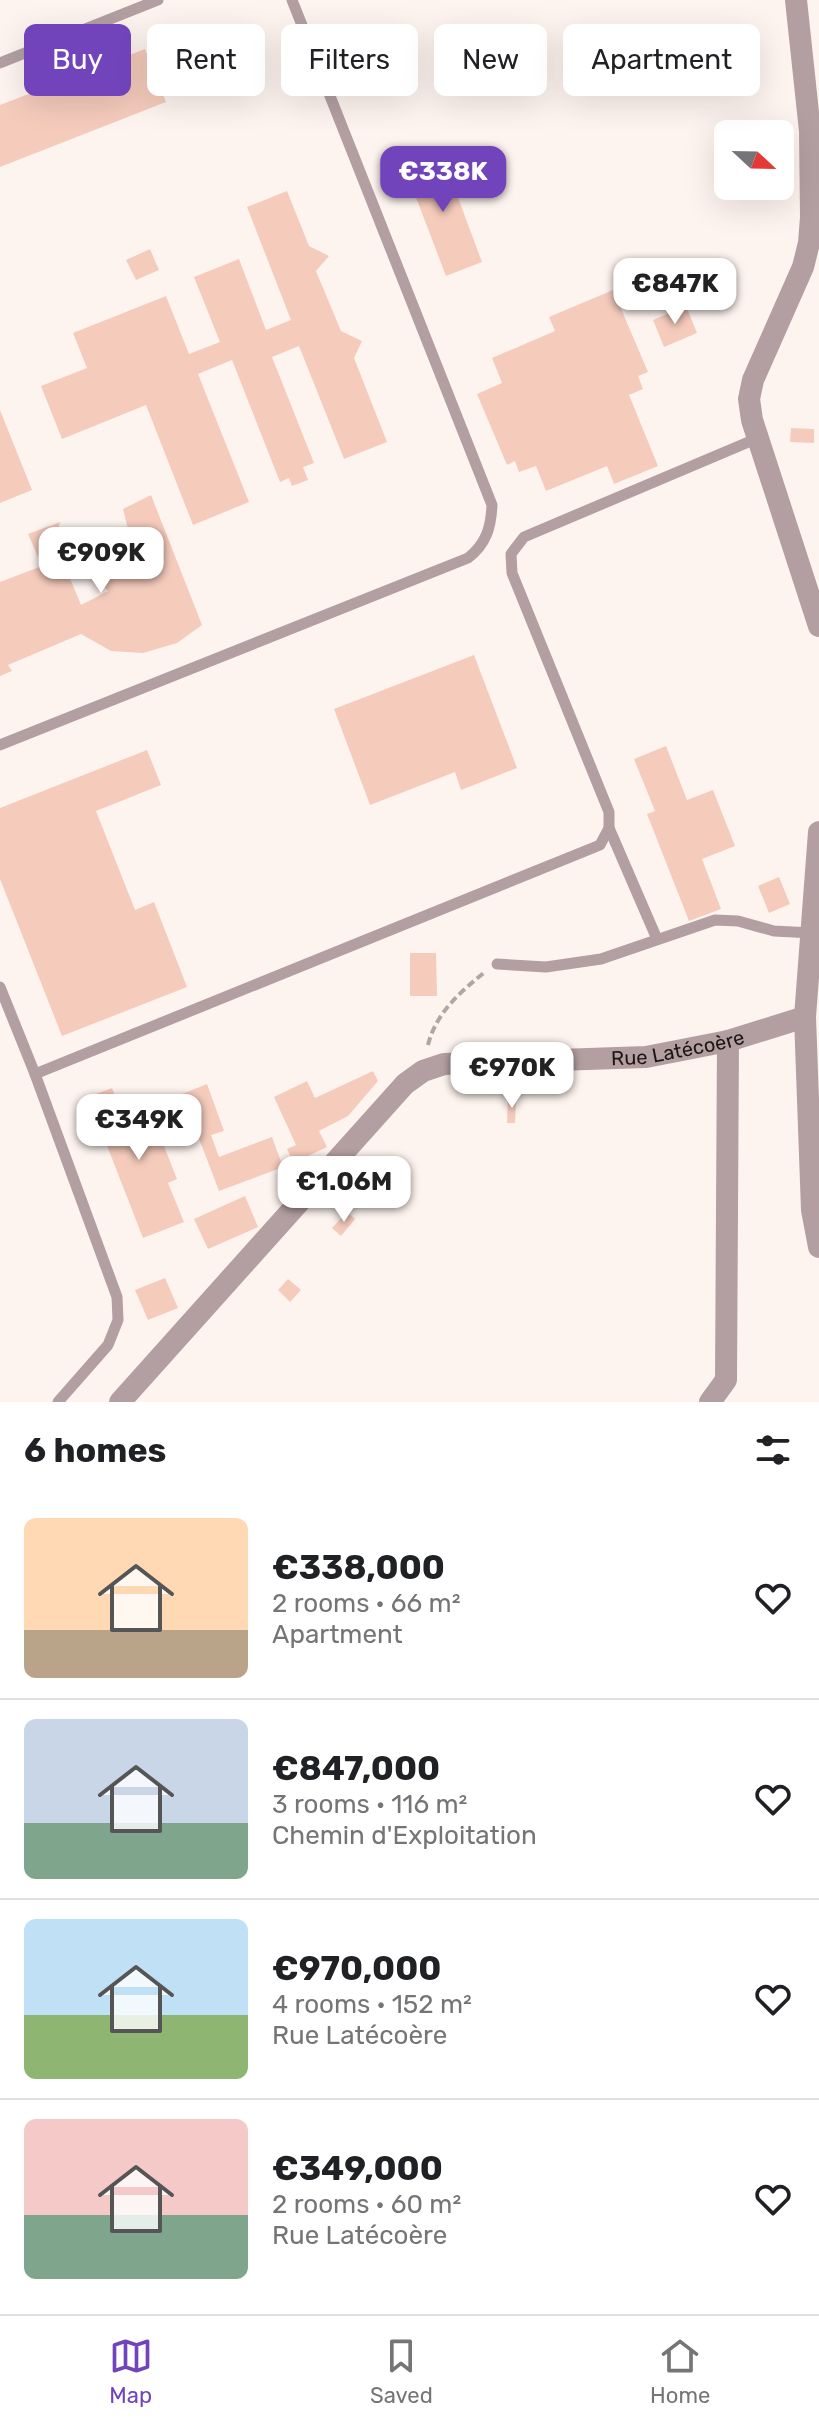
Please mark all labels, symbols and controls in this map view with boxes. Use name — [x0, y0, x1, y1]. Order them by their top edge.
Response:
chip: Buy — [24, 24, 131, 96]
chip: Rent — [147, 24, 265, 96]
chip: Filters — [281, 24, 418, 96]
chip: New — [434, 24, 547, 96]
chip: Apartment — [563, 24, 760, 96]
north arrow — [714, 120, 794, 200]
map controls — [714, 120, 794, 200]
pin: €338K — [387, 146, 499, 214]
text: €338K — [398, 156, 488, 187]
pin: €847K — [619, 258, 731, 326]
text: €847K — [631, 268, 719, 299]
pin: €909K — [45, 527, 157, 595]
text: €909K — [57, 537, 145, 568]
street label: Rue Latécoère — [611, 1025, 747, 1070]
pin: €970K — [456, 1042, 568, 1110]
text: €970K — [469, 1052, 555, 1083]
pin: €349K — [83, 1094, 195, 1162]
text: €349K — [94, 1104, 184, 1135]
pin: €1.06M — [279, 1156, 409, 1224]
text: €1.06M — [296, 1166, 392, 1197]
icon: filters — [751, 1428, 795, 1472]
text: 6 homes — [24, 1430, 166, 1471]
text: €338,000 — [272, 1547, 445, 1588]
icon: home — [88, 1550, 184, 1646]
icon: heart — [751, 1576, 795, 1620]
text: 2 rooms · 66 m² — [272, 1588, 461, 1619]
text: Apartment — [272, 1619, 403, 1650]
text: €847,000 — [272, 1748, 440, 1789]
icon: home — [88, 1751, 184, 1847]
icon: heart — [751, 1777, 795, 1821]
text: 3 rooms · 116 m² — [272, 1789, 467, 1820]
text: Chemin d'Exploitation — [272, 1820, 537, 1851]
text: €970,000 — [272, 1948, 441, 1989]
icon: home — [88, 1951, 184, 2047]
icon: heart — [751, 1977, 795, 2021]
text: 4 rooms · 152 m² — [272, 1989, 472, 2020]
text: Rue Latécoère — [272, 2020, 447, 2051]
text: €349,000 — [272, 2148, 443, 2189]
icon: home — [88, 2151, 184, 2247]
icon: heart — [751, 2177, 795, 2221]
text: 2 rooms · 60 m² — [272, 2189, 461, 2220]
text: Rue Latécoère — [272, 2220, 447, 2251]
tab: Map — [109, 2334, 153, 2409]
tab: Saved — [370, 2334, 433, 2409]
tab: Home — [650, 2334, 710, 2409]

